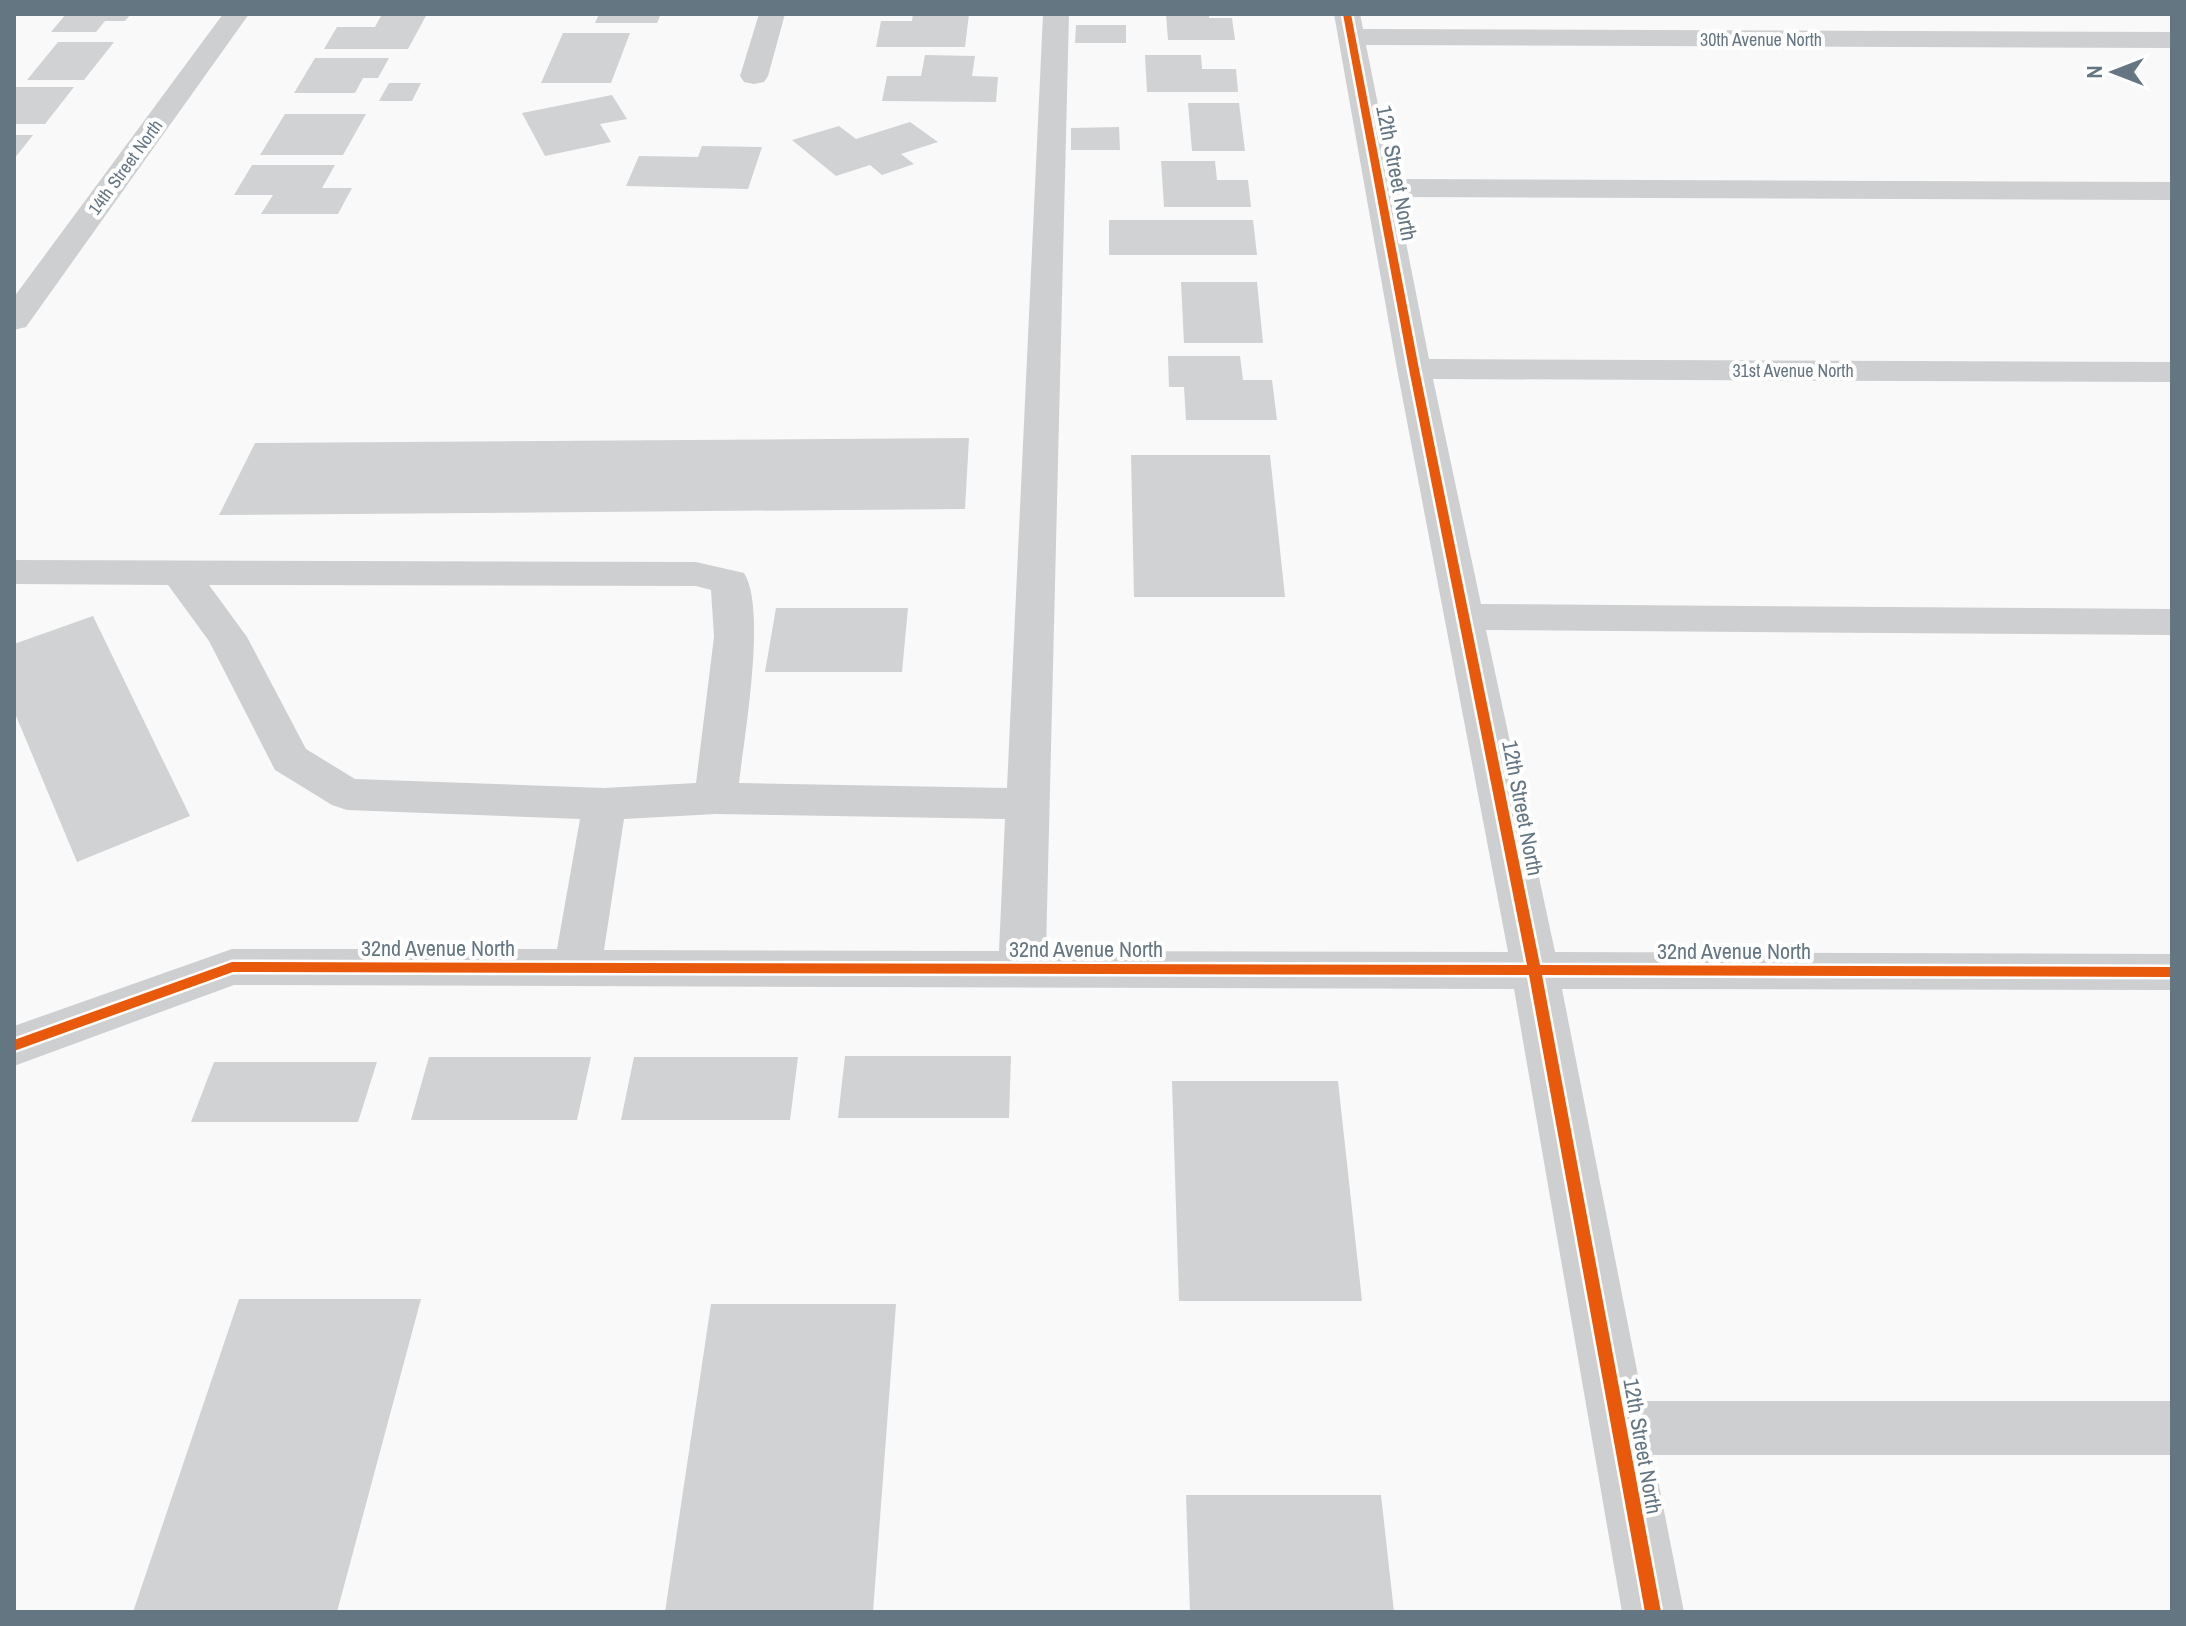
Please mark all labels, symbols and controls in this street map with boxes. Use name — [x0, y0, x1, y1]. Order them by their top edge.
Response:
street label: 30th Avenue North — [1700, 27, 1822, 52]
north arrow — [2074, 32, 2154, 112]
text: N — [2079, 65, 2109, 79]
street label: 12th Street North — [1369, 103, 1425, 243]
street label: 14th Street North — [82, 114, 168, 220]
street label: 31st Avenue North — [1732, 358, 1854, 383]
street label: 12th Street North — [1495, 738, 1551, 878]
street label: 32nd Avenue North — [361, 933, 515, 963]
street label: 32nd Avenue North — [1009, 934, 1163, 964]
street label: 32nd Avenue North — [1657, 936, 1811, 966]
street label: 12th Street North — [1616, 1376, 1670, 1516]

